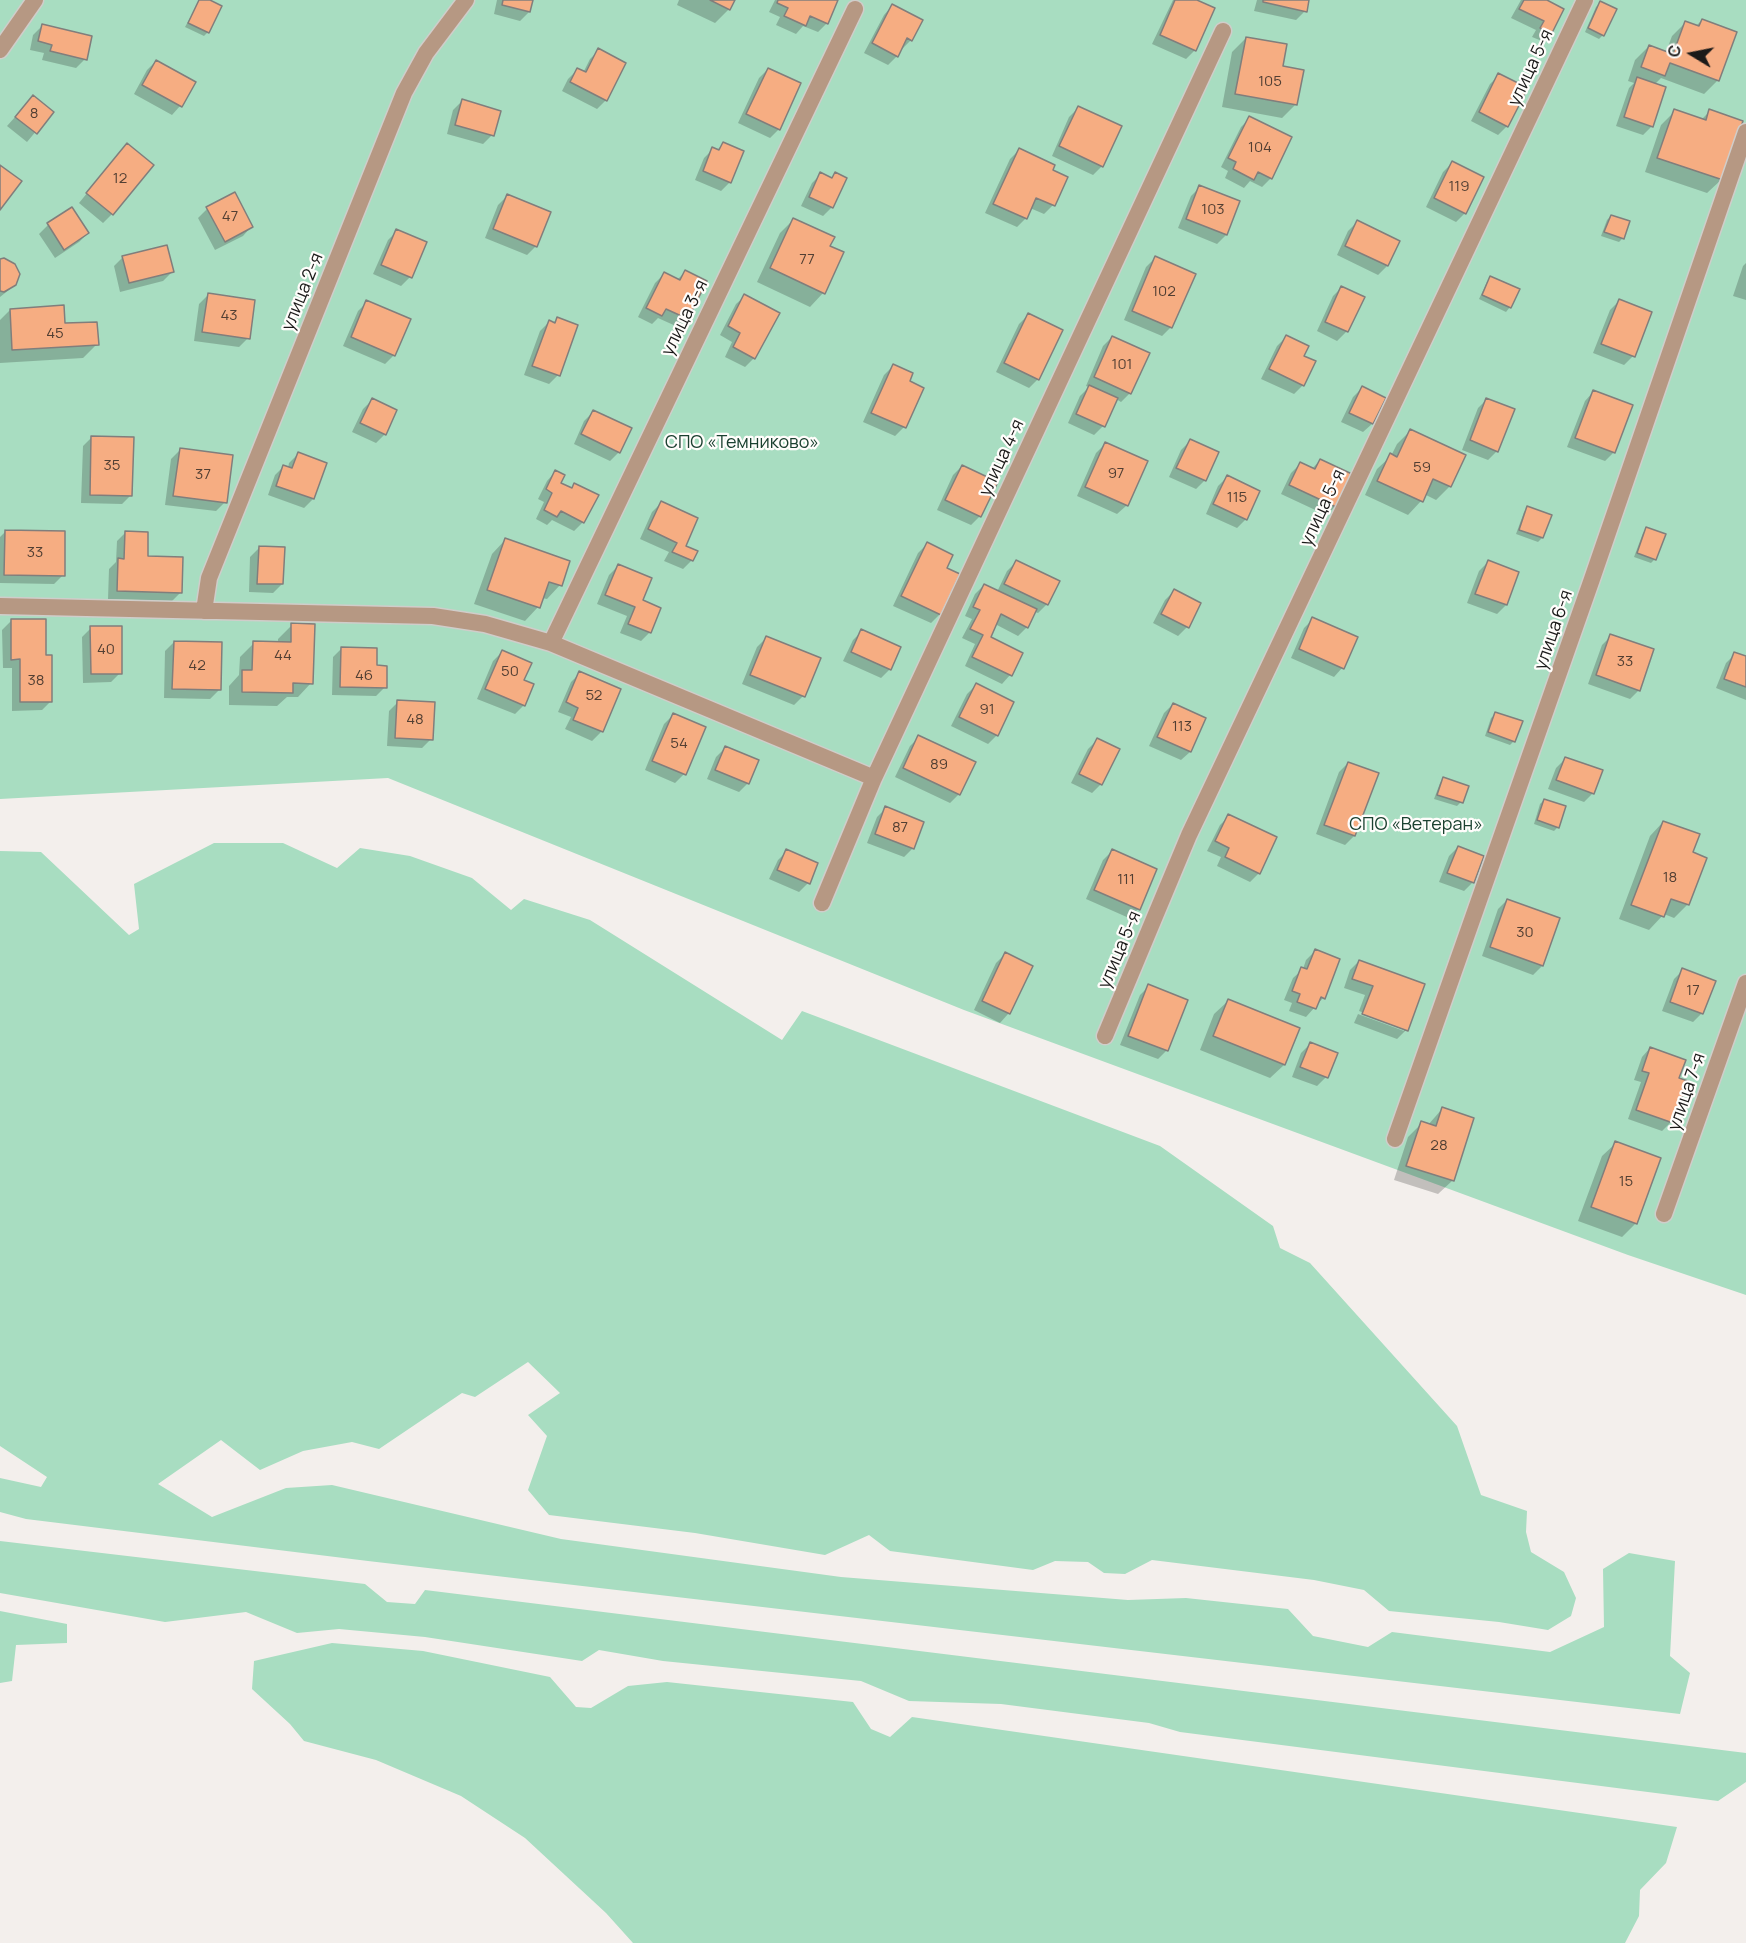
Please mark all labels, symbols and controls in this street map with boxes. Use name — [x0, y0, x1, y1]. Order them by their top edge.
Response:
north arrow — [1662, 24, 1722, 84]
street label: улица 5-я — [1504, 26, 1558, 110]
text: С — [1662, 43, 1686, 59]
house number: 105 — [1258, 73, 1282, 91]
house number: 8 — [30, 105, 38, 123]
house number: 104 — [1248, 139, 1272, 157]
house number: 12 — [113, 170, 127, 188]
house number: 119 — [1448, 178, 1470, 196]
house number: 103 — [1201, 201, 1225, 219]
house number: 47 — [222, 208, 238, 226]
street label: улица 2-я — [278, 250, 328, 334]
house number: 77 — [799, 251, 815, 269]
street label: улица 3-я — [657, 276, 713, 360]
house number: 102 — [1152, 283, 1176, 301]
house number: 43 — [220, 307, 238, 325]
house number: 45 — [46, 325, 64, 343]
house number: 101 — [1112, 356, 1132, 374]
street label: улица 4-я — [975, 416, 1029, 500]
park label: СПО «Темниково» — [665, 432, 819, 454]
house number: 35 — [104, 457, 120, 475]
house number: 59 — [1413, 459, 1431, 477]
house number: 97 — [1108, 465, 1124, 483]
house number: 37 — [195, 466, 211, 484]
street label: улица 5-я — [1296, 466, 1350, 550]
house number: 115 — [1227, 489, 1247, 507]
house number: 33 — [27, 544, 43, 562]
street label: улица 6-я — [1530, 587, 1578, 673]
house number: 40 — [97, 641, 115, 659]
house number: 44 — [274, 647, 292, 665]
house number: 33 — [1617, 653, 1633, 671]
house number: 42 — [188, 657, 206, 675]
house number: 50 — [501, 663, 519, 681]
house number: 46 — [355, 667, 373, 685]
house number: 38 — [27, 672, 45, 690]
house number: 52 — [586, 687, 602, 705]
house number: 91 — [979, 701, 995, 719]
house number: 48 — [406, 711, 424, 729]
house number: 113 — [1172, 718, 1192, 736]
house number: 54 — [670, 735, 688, 753]
house number: 89 — [930, 756, 948, 774]
park label: СПО «Ветеран» — [1349, 814, 1483, 836]
house number: 87 — [892, 819, 908, 837]
house number: 18 — [1663, 869, 1677, 887]
house number: 111 — [1117, 871, 1135, 889]
street label: улица 5-я — [1094, 908, 1146, 992]
house number: 30 — [1516, 924, 1534, 942]
house number: 17 — [1686, 982, 1700, 1000]
street label: улица 7-я — [1664, 1050, 1710, 1134]
house number: 28 — [1430, 1137, 1448, 1155]
house number: 15 — [1619, 1173, 1633, 1191]

